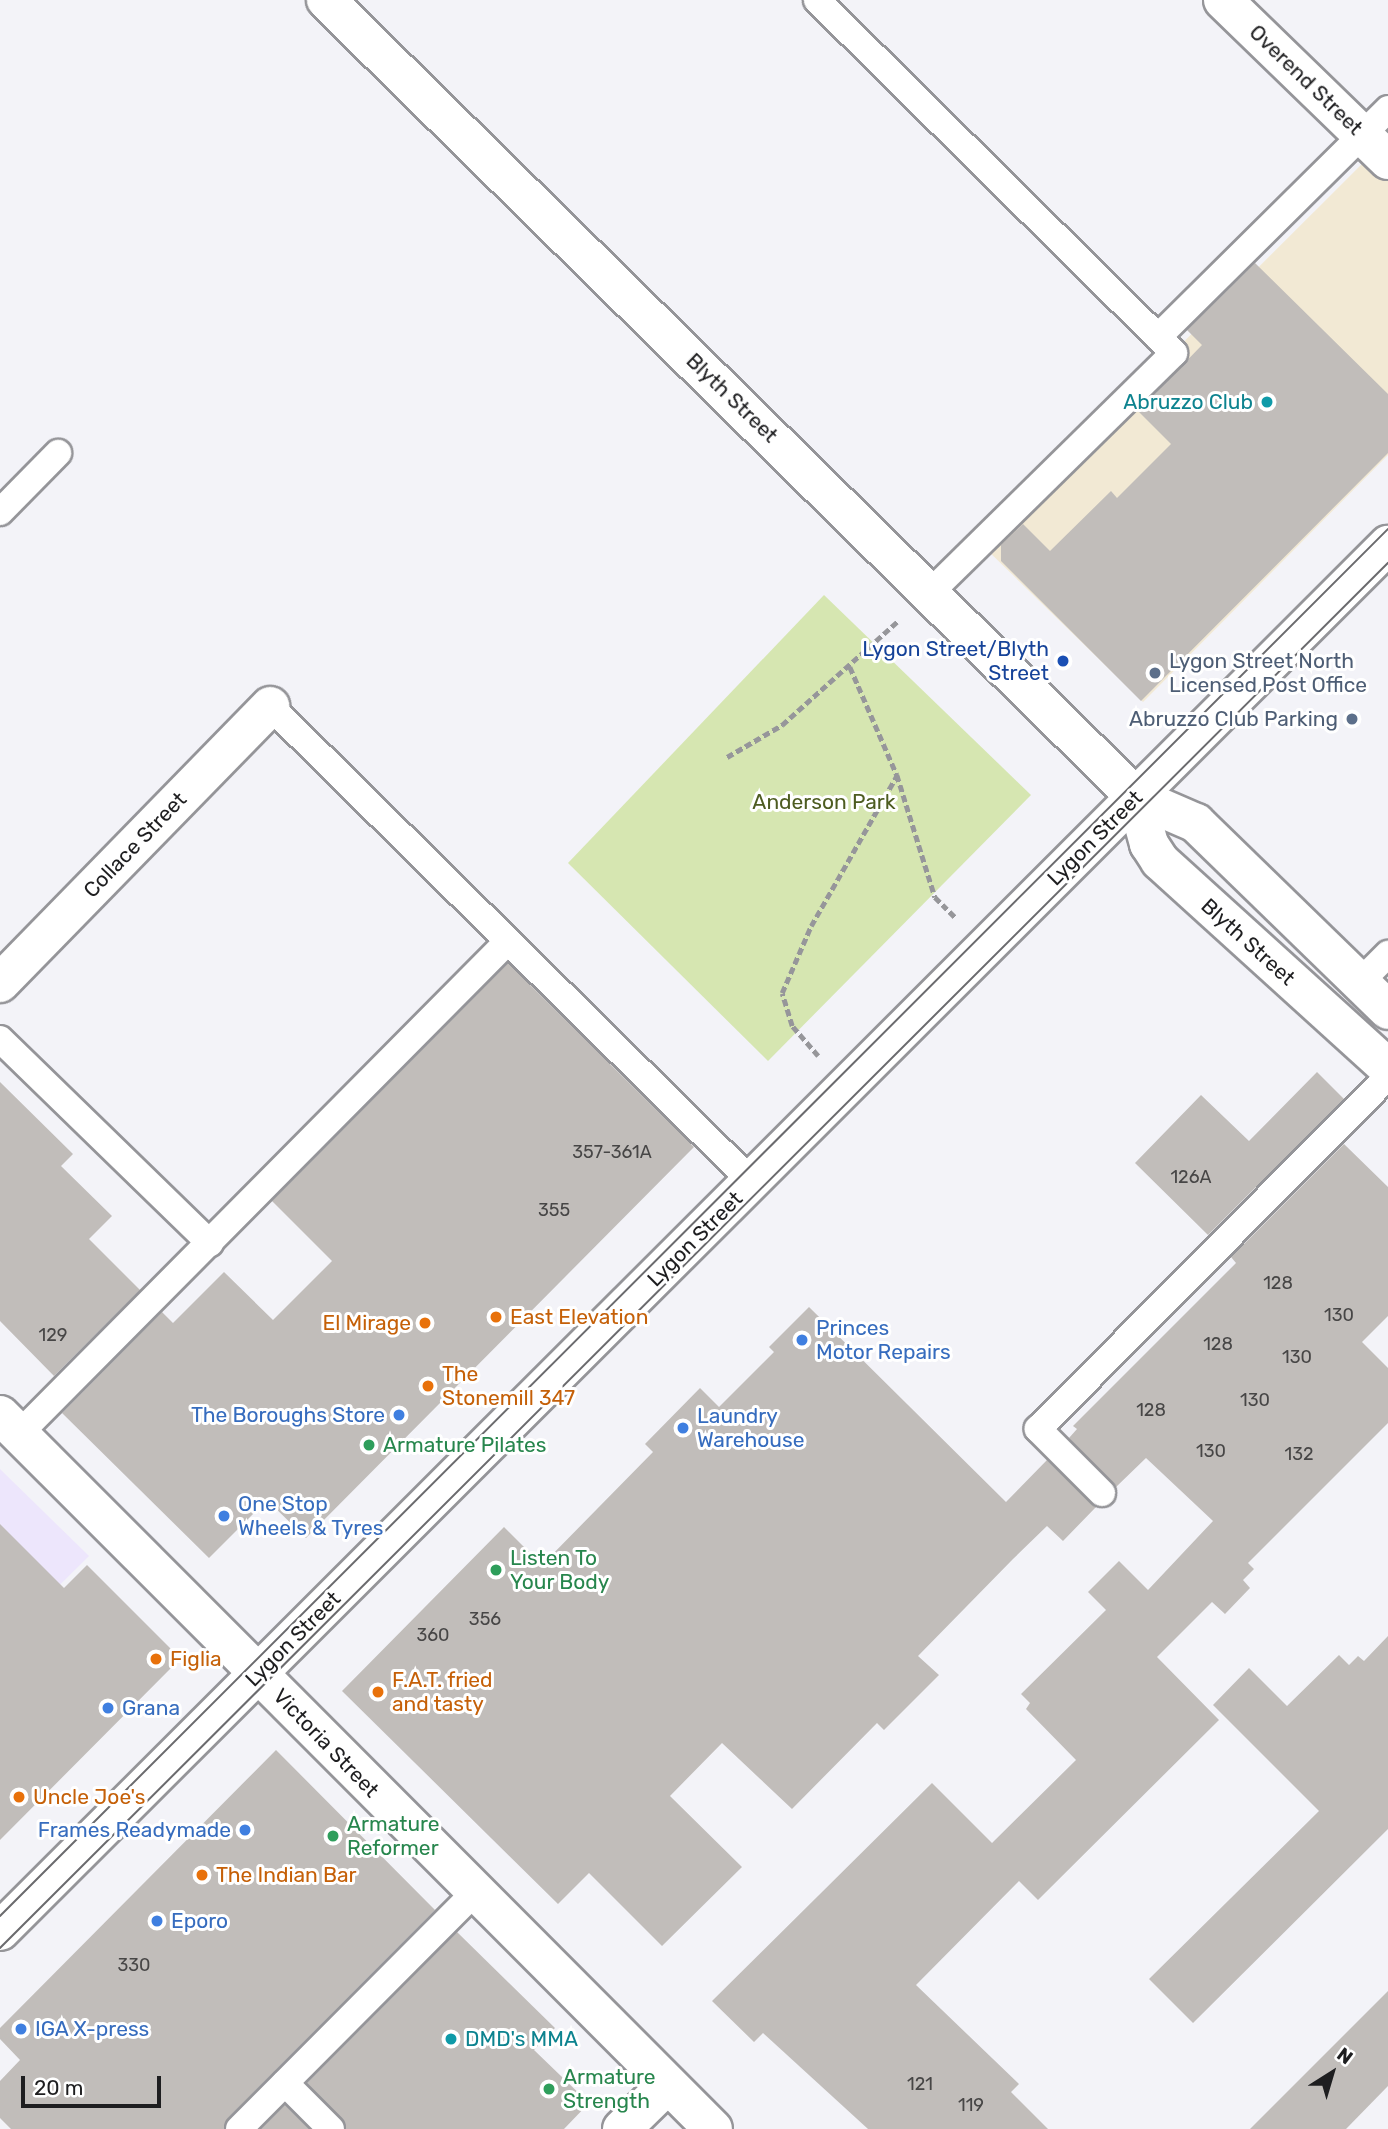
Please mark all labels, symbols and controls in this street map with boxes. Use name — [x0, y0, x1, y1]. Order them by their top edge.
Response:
street label: Overend Street — [1244, 20, 1368, 140]
street label: Blyth Street — [681, 348, 783, 448]
place label: Abruzzo Club — [1123, 389, 1253, 415]
marker: Abruzzo Club — [1259, 394, 1275, 410]
place label: Lygon Street/Blyth Street — [862, 636, 1049, 686]
place label: Lygon Street North Licensed Post Office — [1169, 648, 1367, 698]
marker: Lygon Street/Blyth Street — [1055, 653, 1071, 669]
marker: Lygon Street North Licensed Post Office — [1147, 665, 1163, 681]
place label: Abruzzo Club Parking — [1129, 706, 1338, 732]
marker: Abruzzo Club Parking — [1344, 711, 1360, 727]
street label: Lygon Street — [1042, 785, 1148, 891]
street label: Collace Street — [78, 787, 192, 903]
park label: Anderson Park — [752, 789, 896, 815]
street label: Blyth Street — [1196, 893, 1300, 991]
house number: 357-361A — [572, 1141, 652, 1163]
house number: 126A — [1170, 1166, 1212, 1188]
street label: Lygon Street — [642, 1186, 748, 1292]
house number: 355 — [538, 1199, 570, 1221]
house number: 128 — [1263, 1272, 1293, 1294]
place label: East Elevation — [510, 1304, 648, 1330]
house number: 130 — [1324, 1304, 1354, 1326]
marker: East Elevation — [488, 1309, 504, 1325]
place label: El Mirage — [323, 1310, 411, 1336]
marker: El Mirage — [417, 1315, 433, 1331]
place label: Princes Motor Repairs — [816, 1315, 951, 1365]
house number: 129 — [39, 1324, 67, 1346]
marker: Princes Motor Repairs — [794, 1332, 810, 1348]
house number: 128 — [1203, 1333, 1233, 1355]
house number: 130 — [1282, 1346, 1312, 1368]
place label: The Stonemill 347 — [442, 1361, 575, 1411]
marker: The Stonemill 347 — [420, 1378, 436, 1394]
house number: 130 — [1240, 1389, 1270, 1411]
house number: 128 — [1136, 1399, 1166, 1421]
place label: The Boroughs Store — [191, 1402, 385, 1428]
place label: Laundry Warehouse — [697, 1403, 804, 1453]
marker: The Boroughs Store — [391, 1407, 407, 1423]
marker: Laundry Warehouse — [675, 1420, 691, 1436]
place label: Armature Pilates — [383, 1432, 547, 1458]
marker: Armature Pilates — [361, 1437, 377, 1453]
house number: 130 — [1196, 1440, 1226, 1462]
house number: 132 — [1284, 1443, 1314, 1465]
place label: One Stop Wheels & Tyres — [238, 1491, 384, 1541]
marker: One Stop Wheels & Tyres — [216, 1508, 232, 1524]
place label: Listen To Your Body — [510, 1545, 610, 1595]
marker: Listen To Your Body — [488, 1562, 504, 1578]
street label: Lygon Street — [240, 1586, 346, 1692]
house number: 356 — [469, 1608, 501, 1630]
house number: 360 — [416, 1624, 450, 1646]
place label: Figlia — [170, 1646, 222, 1672]
marker: Figlia — [148, 1651, 164, 1667]
place label: F.A.T. fried and tasty — [392, 1667, 493, 1717]
street label: Victoria Street — [268, 1683, 384, 1803]
marker: F.A.T. fried and tasty — [370, 1684, 386, 1700]
place label: Grana — [122, 1695, 180, 1721]
marker: Grana — [100, 1700, 116, 1716]
place label: Uncle Joe's — [33, 1784, 145, 1810]
marker: Uncle Joe's — [11, 1789, 27, 1805]
place label: Armature Reformer — [347, 1811, 440, 1861]
place label: Frames Readymade — [38, 1817, 231, 1843]
marker: Frames Readymade — [237, 1822, 253, 1838]
marker: Armature Reformer — [325, 1828, 341, 1844]
place label: The Indian Bar — [216, 1862, 357, 1888]
marker: The Indian Bar — [194, 1867, 210, 1883]
place label: Eporo — [171, 1908, 228, 1934]
marker: Eporo — [149, 1913, 165, 1929]
house number: 330 — [117, 1954, 151, 1976]
place label: IGA X-press — [35, 2016, 150, 2042]
marker: IGA X-press — [13, 2021, 29, 2037]
place label: DMD's MMA — [465, 2026, 578, 2052]
marker: DMD's MMA — [443, 2031, 459, 2047]
north arrow — [1297, 2038, 1367, 2108]
text: N — [1333, 2043, 1357, 2069]
scale bar — [24, 2062, 164, 2106]
place label: Armature Strength — [563, 2064, 656, 2114]
house number: 121 — [907, 2073, 933, 2095]
text: 20 m — [34, 2075, 83, 2100]
marker: Armature Strength — [541, 2081, 557, 2097]
house number: 119 — [958, 2094, 984, 2116]

